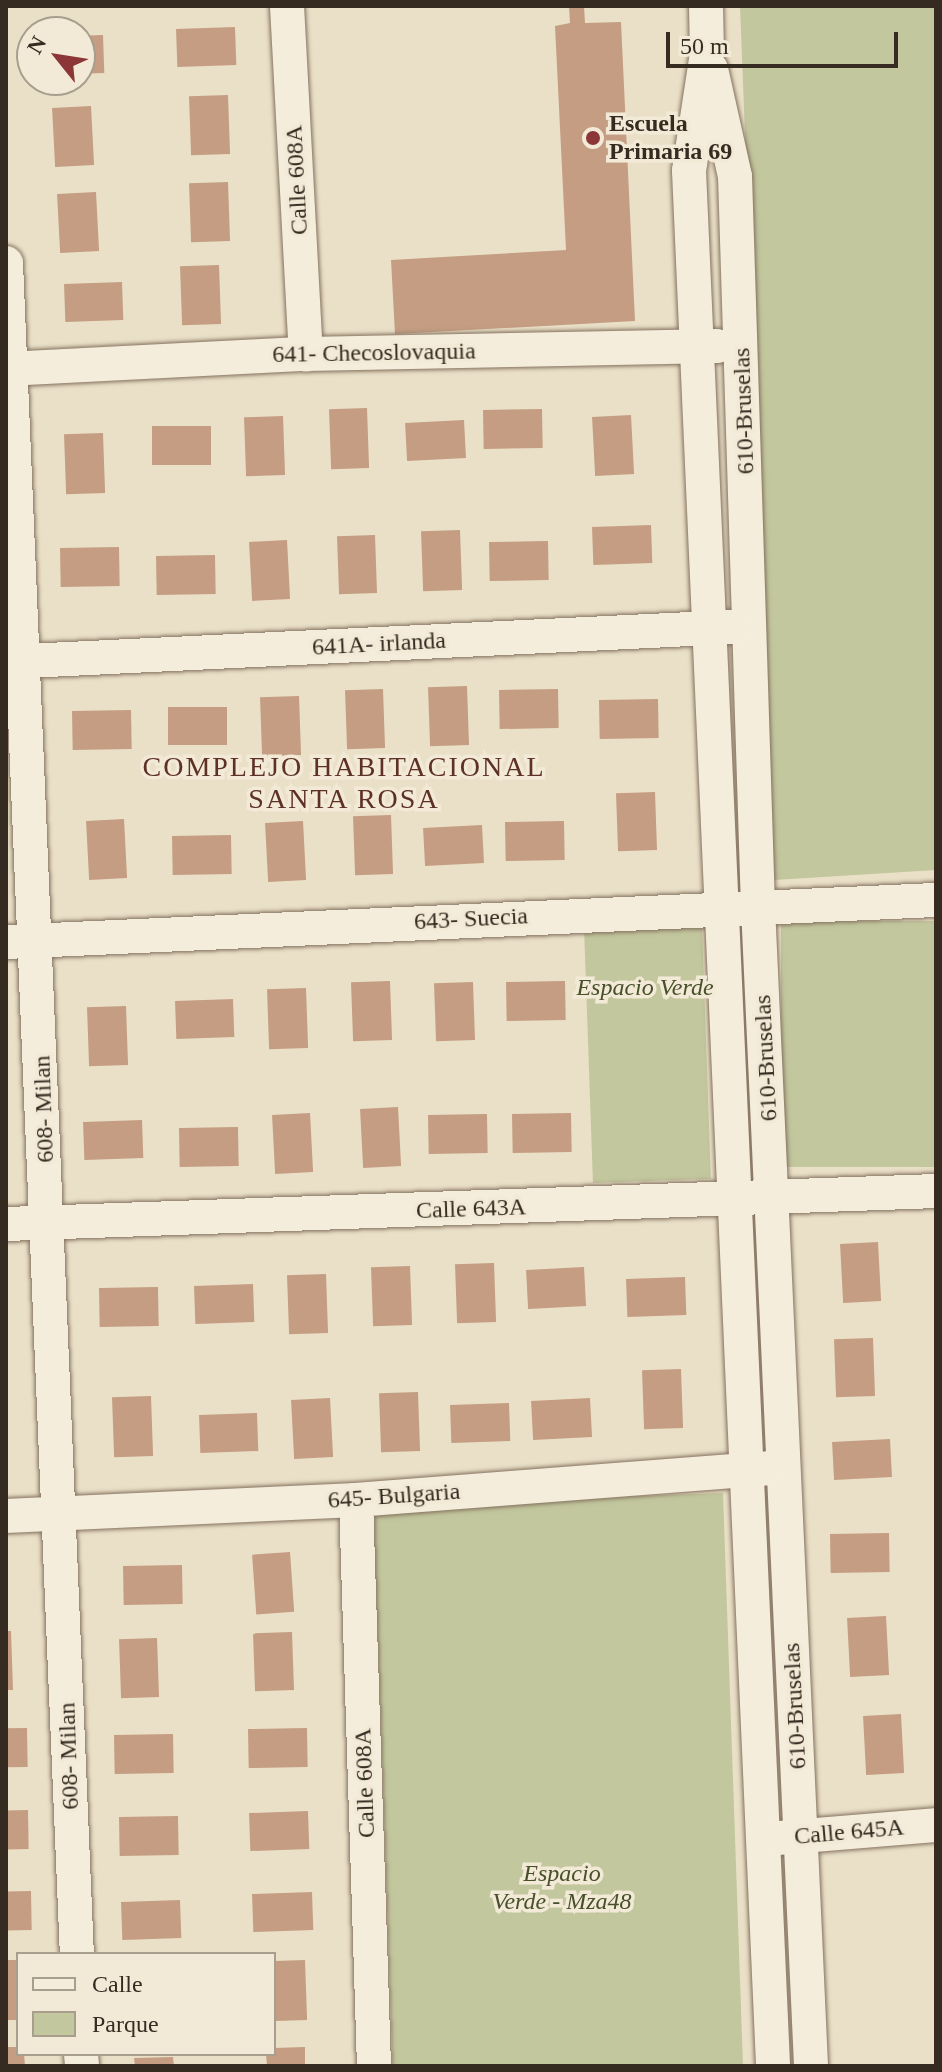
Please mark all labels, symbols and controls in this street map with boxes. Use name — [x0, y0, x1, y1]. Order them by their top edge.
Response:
north arrow — [16, 16, 96, 96]
scale bar — [670, 16, 902, 66]
text: N — [22, 32, 51, 58]
text: 50 m — [680, 33, 729, 59]
place label: Escuela Primaria 69 — [609, 110, 732, 166]
street label: Calle 608A — [280, 124, 314, 236]
marker: Escuela Primaria 69 — [584, 129, 602, 147]
street label: 641- Checoslovaquia — [272, 337, 476, 369]
street label: 610-Bruselas — [727, 347, 761, 475]
street label: 641A- irlanda — [311, 626, 447, 662]
district label: COMPLEJO HABITACIONAL SANTA ROSA — [143, 750, 545, 816]
street label: 643- Suecia — [413, 902, 529, 936]
park label: Espacio Verde — [576, 974, 714, 1002]
street label: 610-Bruselas — [748, 994, 784, 1122]
street label: 608- Milan — [28, 1055, 60, 1163]
street label: Calle 643A — [416, 1193, 526, 1225]
street label: 645- Bulgaria — [327, 1477, 461, 1515]
street label: 610-Bruselas — [777, 1642, 813, 1770]
street label: 608- Milan — [53, 1702, 85, 1810]
street label: Calle 608A — [349, 1728, 381, 1838]
street label: Calle 645A — [793, 1813, 905, 1851]
park label: Espacio Verde - Mza48 — [492, 1860, 632, 1916]
legend — [16, 1952, 276, 2056]
text: Calle — [92, 1971, 143, 1997]
text: Parque — [92, 2011, 159, 2037]

